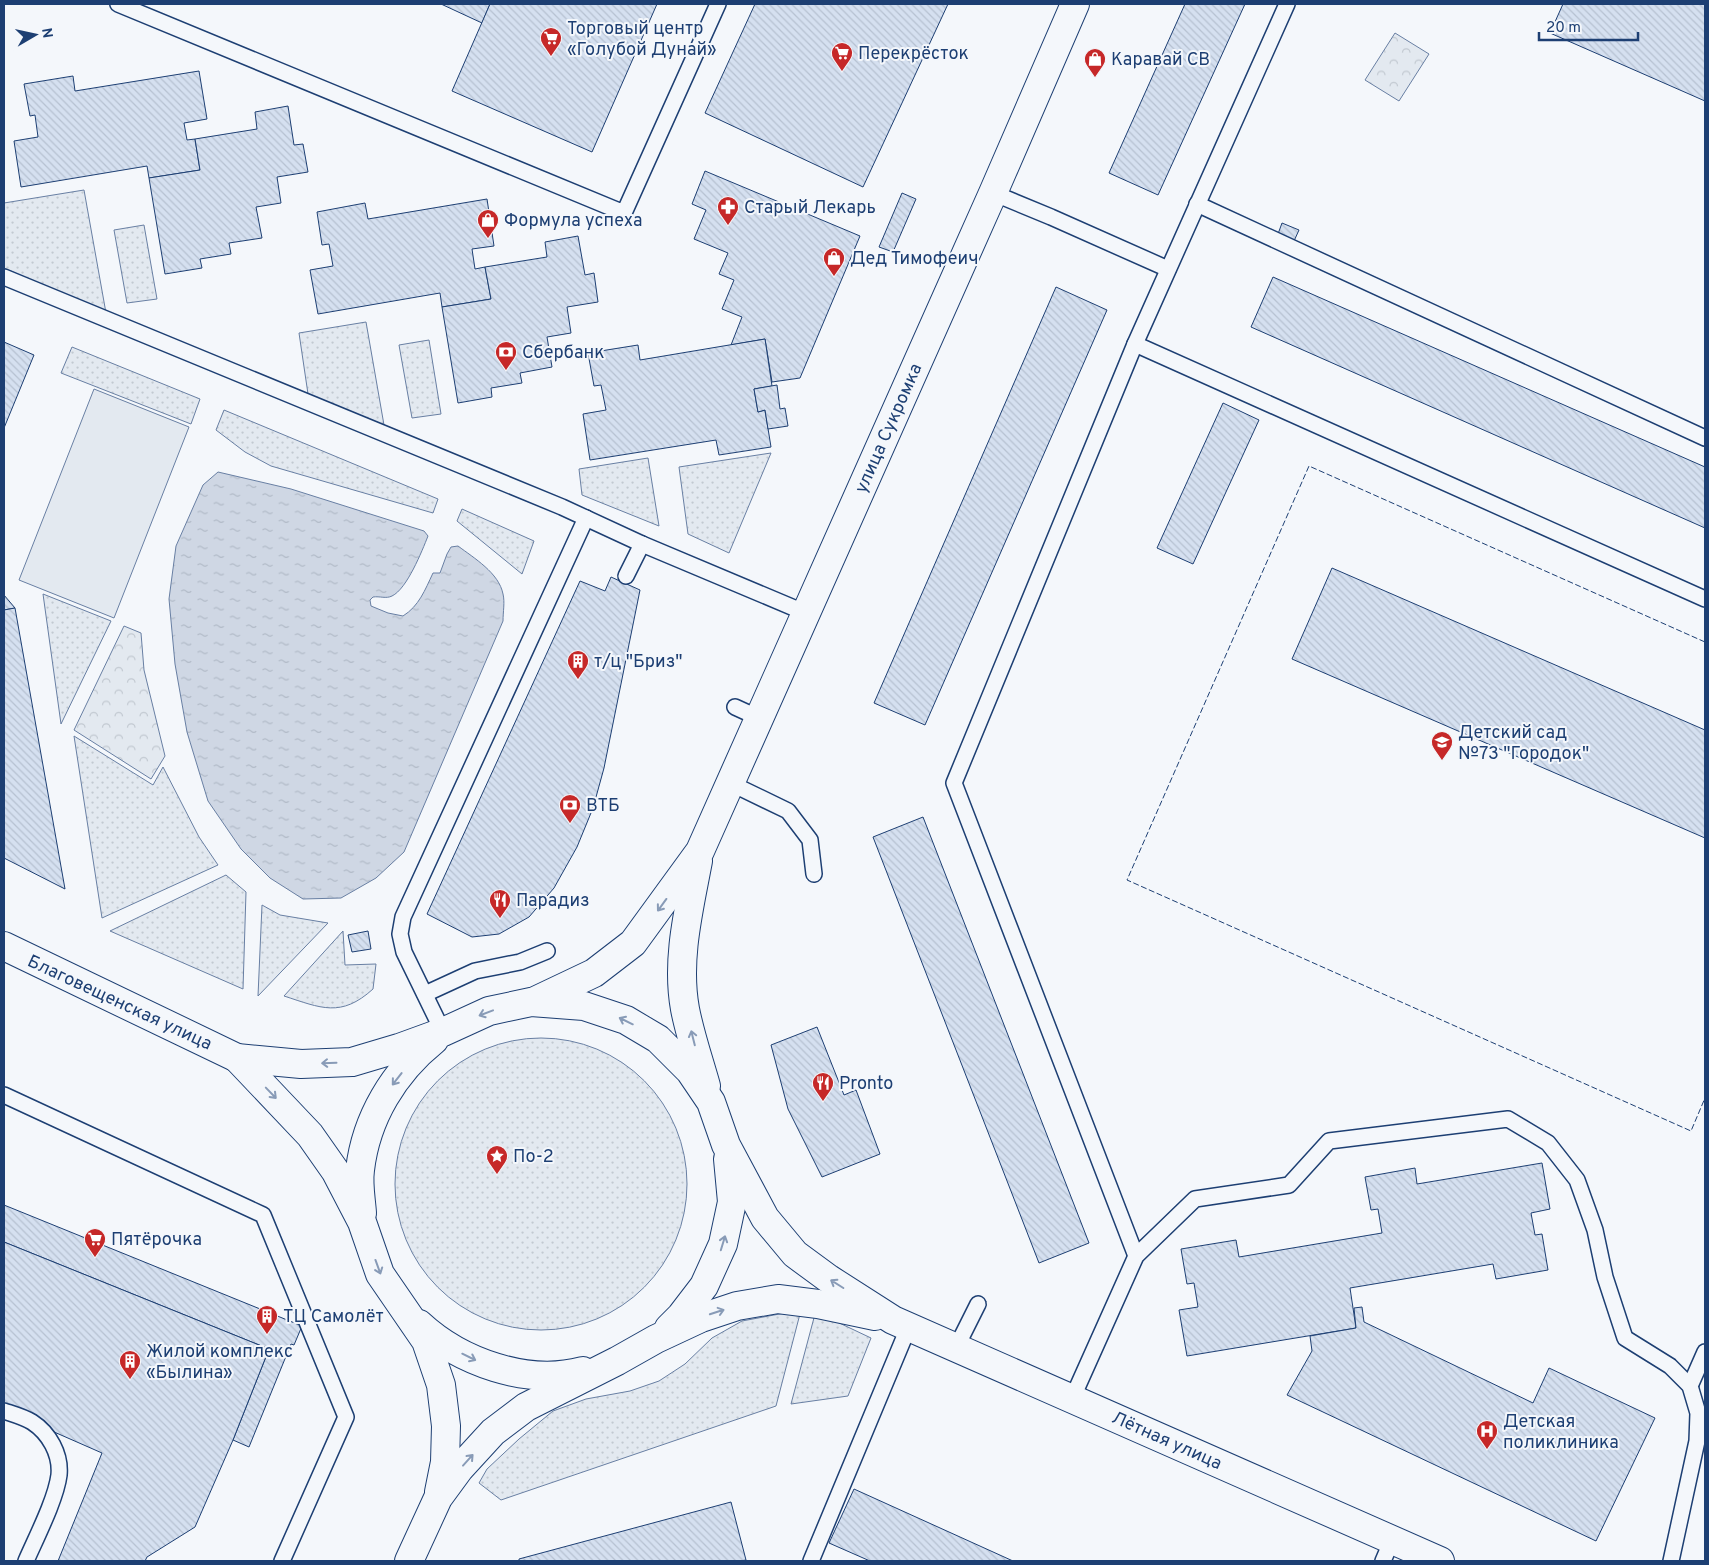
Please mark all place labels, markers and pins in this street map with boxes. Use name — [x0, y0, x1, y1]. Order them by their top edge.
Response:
place label: Торговый центр «Голубой Дунай» — [567, 18, 717, 62]
supermarket icon: Торговый центр «Голубой Дунай» — [539, 26, 563, 57]
supermarket icon: Перекрёсток — [830, 41, 854, 72]
place label: Перекрёсток — [858, 43, 969, 66]
shop icon: Каравай СВ — [1083, 47, 1107, 78]
place label: Каравай СВ — [1111, 49, 1210, 72]
pharmacy icon: Старый Лекарь — [716, 195, 740, 226]
place label: Старый Лекарь — [744, 197, 876, 220]
shop icon: Формула успеха — [476, 208, 500, 239]
place label: Формула успеха — [504, 210, 643, 233]
shop icon: Дед Тимофеич — [822, 246, 846, 277]
place label: Дед Тимофеич — [850, 248, 978, 271]
bank icon: Сбербанк — [494, 340, 518, 371]
place label: Сбербанк — [522, 342, 605, 365]
building icon: т/ц "Бриз" — [566, 649, 590, 680]
place label: т/ц "Бриз" — [594, 651, 683, 674]
place label: Детский сад №73 "Городок" — [1458, 722, 1589, 766]
school or university icon: Детский сад №73 "Городок" — [1430, 730, 1454, 761]
bank icon: ВТБ — [558, 793, 582, 824]
place label: ВТБ — [586, 795, 620, 818]
restaurant icon: Парадиз — [488, 888, 512, 919]
place label: Парадиз — [516, 890, 590, 913]
restaurant icon: Pronto — [811, 1071, 835, 1102]
place label: Pronto — [839, 1073, 893, 1096]
place icon: По-2 — [485, 1144, 509, 1175]
place label: По-2 — [513, 1146, 554, 1169]
supermarket icon: Пятёрочка — [83, 1227, 107, 1258]
place label: Пятёрочка — [111, 1229, 202, 1252]
building icon: ТЦ Самолёт — [255, 1304, 279, 1335]
place label: ТЦ Самолёт — [283, 1306, 384, 1329]
place label: Жилой комплекс «Былина» — [146, 1341, 293, 1385]
building icon: Жилой комплекс «Былина» — [118, 1349, 142, 1380]
place label: Детская поликлиника — [1503, 1411, 1619, 1455]
hospital icon: Детская поликлиника — [1475, 1419, 1499, 1450]

